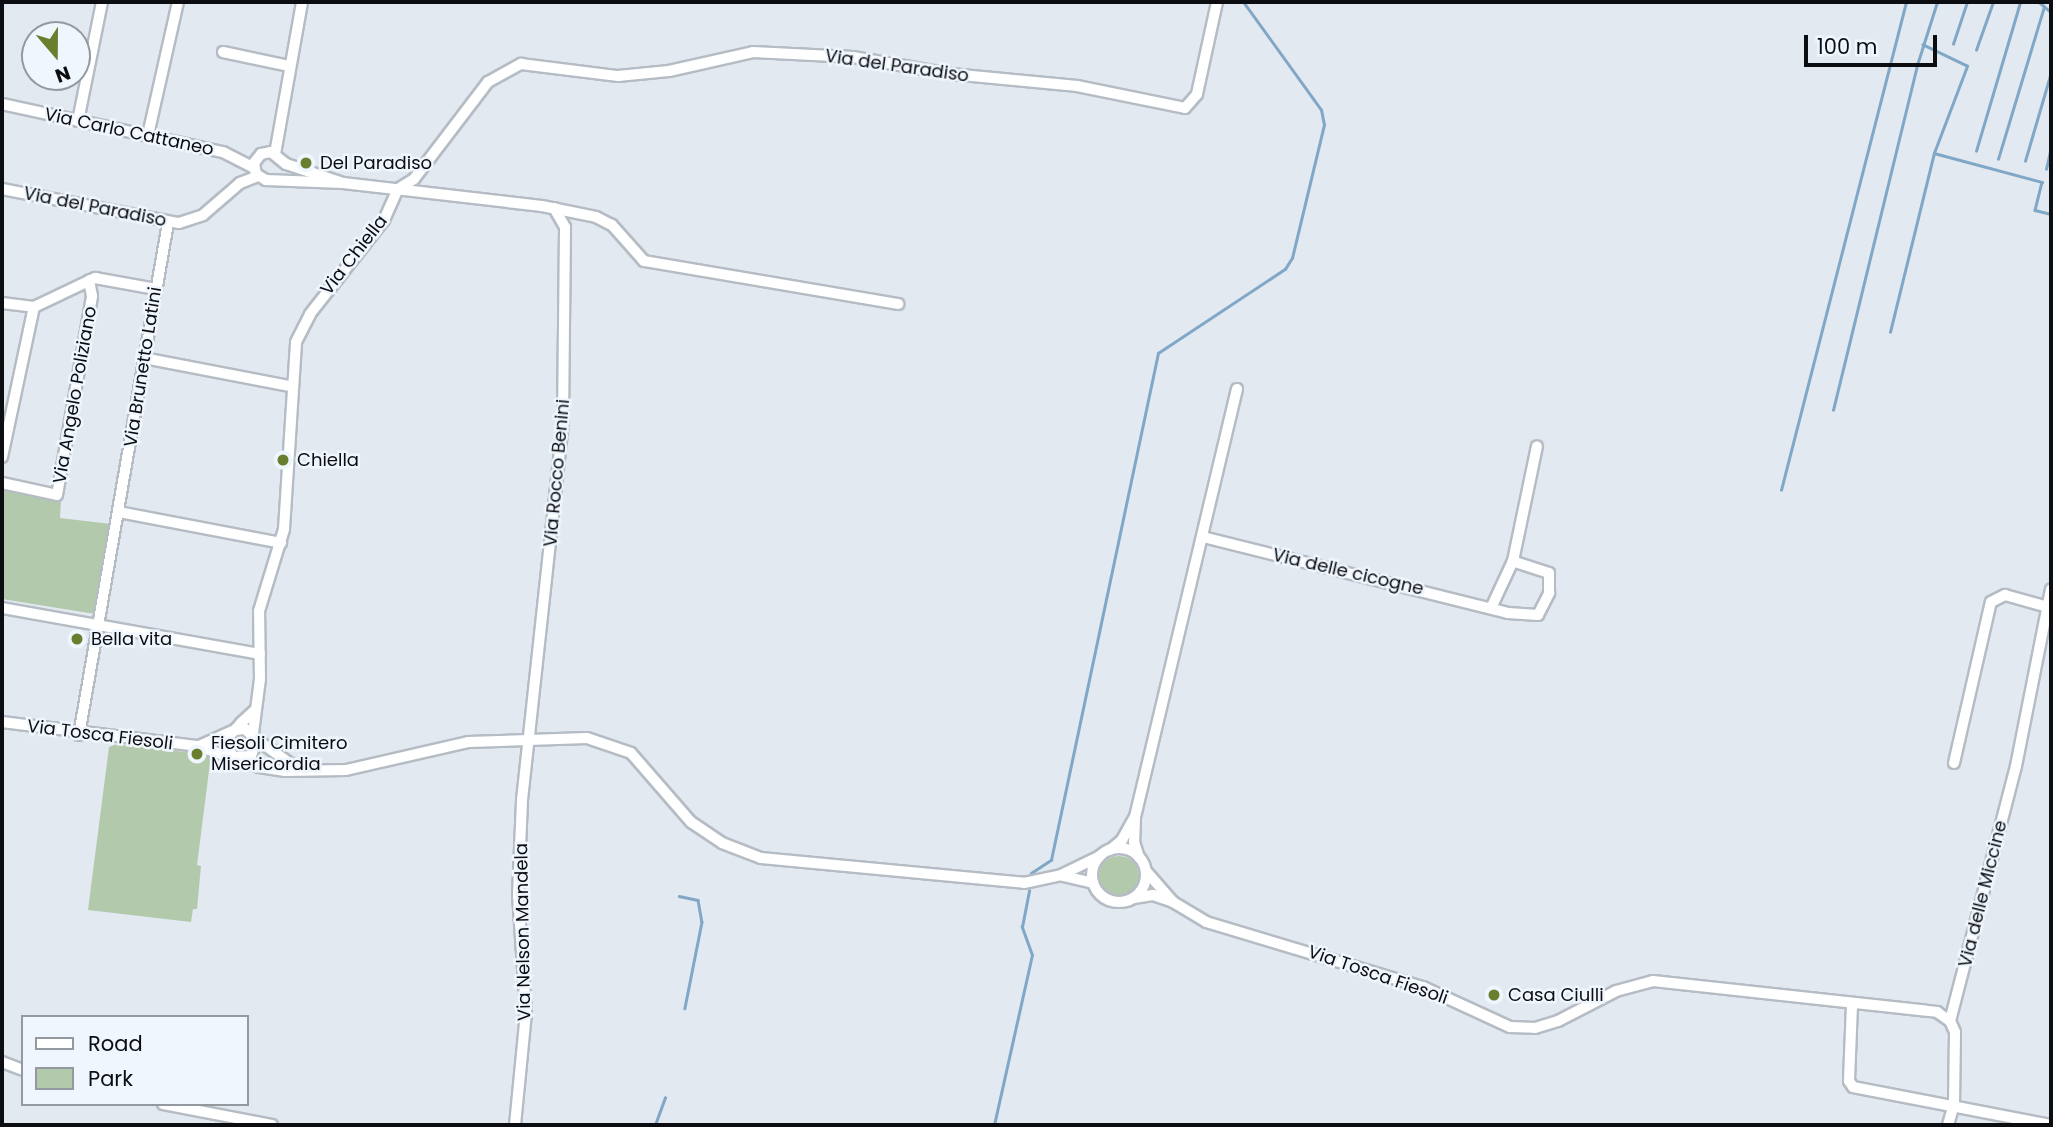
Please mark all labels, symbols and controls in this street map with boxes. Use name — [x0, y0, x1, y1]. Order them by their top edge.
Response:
north arrow — [21, 21, 91, 91]
scale bar — [1808, 21, 1941, 65]
text: 100 m — [1817, 32, 1877, 61]
street label: Via del Paradiso — [824, 45, 970, 87]
text: N — [51, 59, 74, 89]
street label: Via Carlo Cattaneo — [42, 103, 216, 161]
place label: Del Paradiso — [320, 152, 432, 174]
marker: Del Paradiso — [298, 155, 314, 171]
street label: Via del Paradiso — [22, 183, 168, 231]
street label: Via Chiella — [316, 211, 392, 299]
street label: Via Brunetto Latini — [120, 285, 166, 449]
street label: Via Angelo Poliziano — [49, 305, 101, 485]
street label: Via Rocco Benini — [540, 398, 574, 548]
place label: Chiella — [297, 449, 359, 471]
marker: Chiella — [275, 452, 291, 468]
street label: Via delle cicogne — [1270, 544, 1426, 600]
place label: Bella vita — [91, 628, 172, 650]
marker: Bella vita — [69, 631, 85, 647]
street label: Via Tosca Fiesoli — [26, 715, 174, 755]
place label: Fiesoli Cimitero Misericordia — [211, 733, 347, 776]
marker: Fiesoli Cimitero Misericordia — [189, 746, 205, 762]
street label: Via delle Miccine — [1954, 818, 2012, 970]
street label: Via Nelson Mandela — [511, 843, 535, 1021]
street label: Via Tosca Fiesoli — [1305, 941, 1451, 1009]
place label: Casa Ciulli — [1508, 984, 1604, 1006]
marker: Casa Ciulli — [1486, 987, 1502, 1003]
legend — [21, 1015, 248, 1106]
text: Road — [88, 1029, 143, 1058]
text: Park — [88, 1064, 133, 1093]

